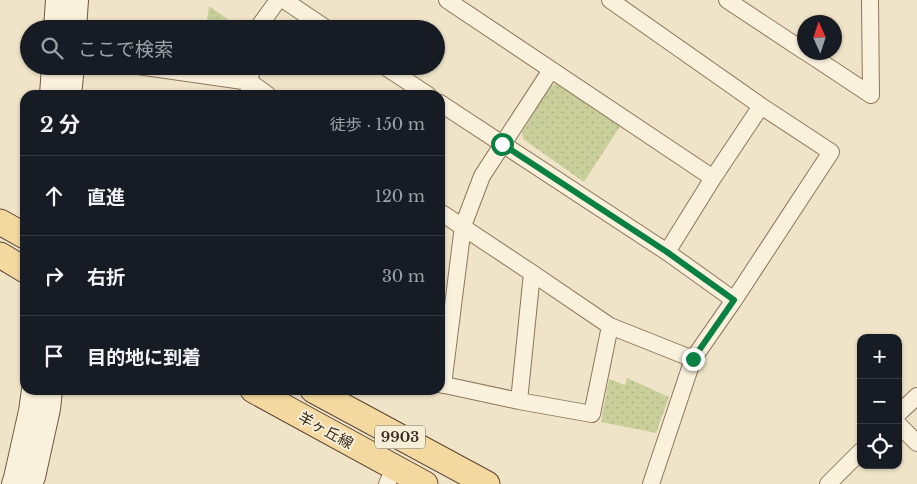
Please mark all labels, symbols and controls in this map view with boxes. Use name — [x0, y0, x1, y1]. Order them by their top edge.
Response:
north arrow — [797, 15, 842, 60]
search box — [20, 20, 445, 75]
icon: search — [38, 34, 66, 62]
text: ここで検索 — [78, 38, 173, 61]
text: 2 分 — [40, 112, 80, 138]
text: 徒歩 · 150 m — [330, 114, 425, 134]
route start — [491, 133, 514, 156]
icon: ahead — [40, 182, 68, 210]
text: 直進 — [87, 186, 125, 209]
text: 120 m — [375, 186, 425, 206]
icon: right — [40, 262, 68, 290]
text: 右折 — [87, 266, 125, 289]
text: 30 m — [382, 266, 425, 286]
map controls — [857, 334, 902, 469]
button: + — [857, 334, 902, 379]
icon: arrive — [40, 342, 68, 370]
text: 目的地に到着 — [87, 346, 201, 369]
route end — [682, 348, 705, 371]
button: − — [857, 379, 902, 424]
street label: 羊ヶ丘線 — [295, 407, 357, 453]
button: locate — [857, 424, 902, 469]
road number: 9903 — [375, 426, 425, 448]

